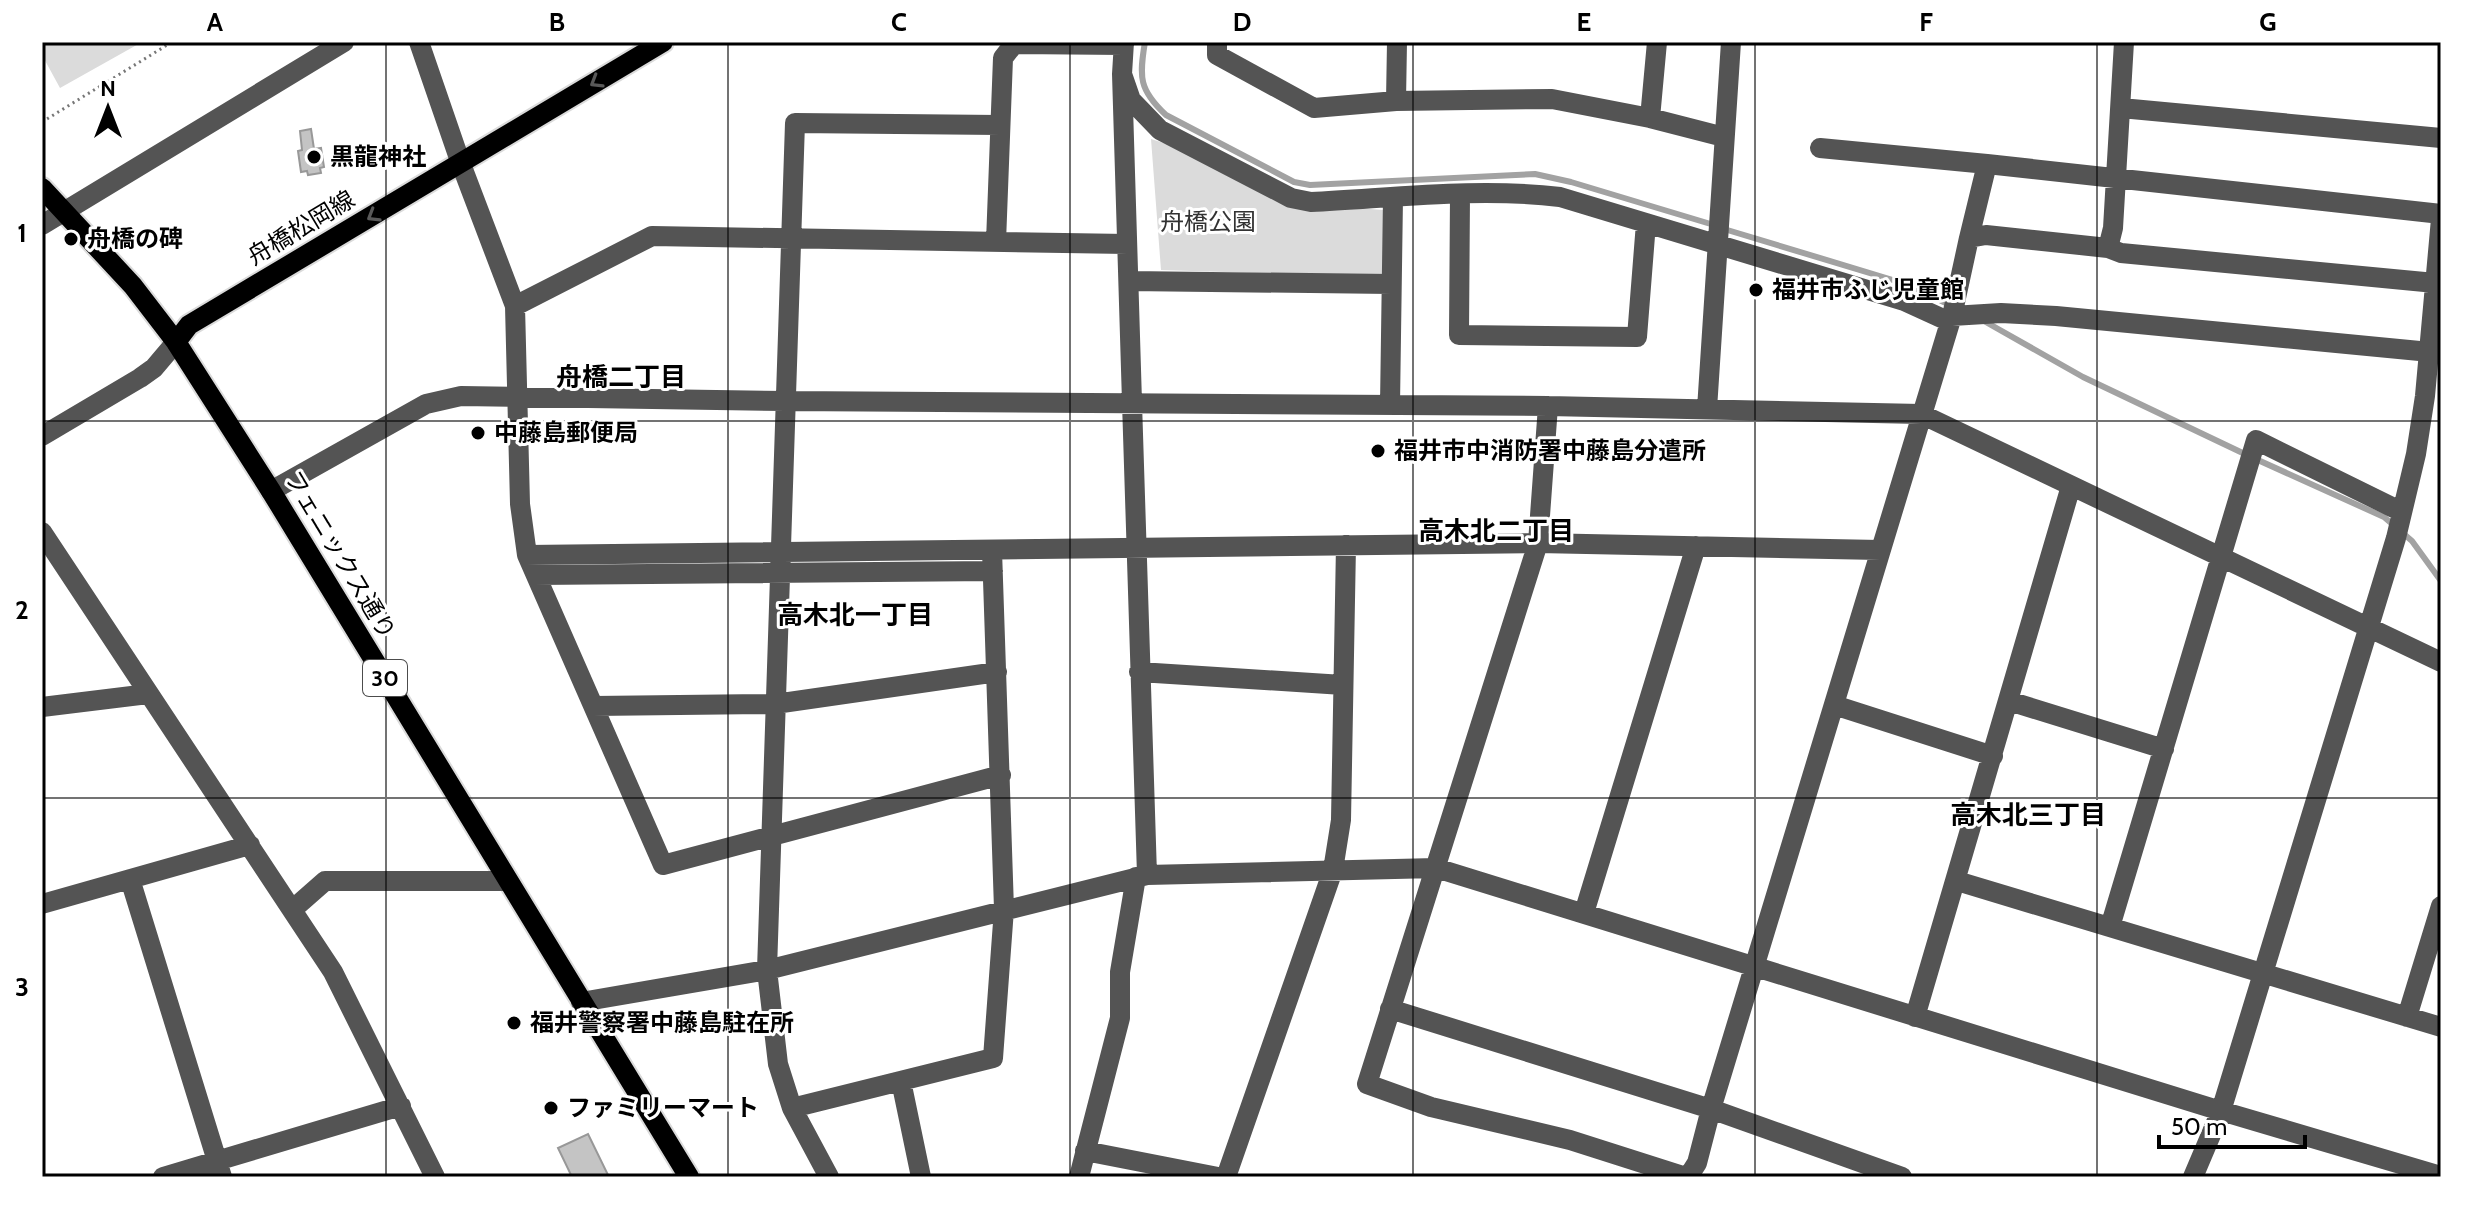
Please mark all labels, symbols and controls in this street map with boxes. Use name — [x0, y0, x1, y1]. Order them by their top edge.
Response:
text: A — [207, 6, 224, 38]
text: B — [549, 6, 565, 38]
text: C — [891, 6, 907, 38]
text: D — [1233, 6, 1251, 38]
text: E — [1577, 6, 1591, 38]
text: F — [1919, 6, 1933, 38]
text: G — [2259, 6, 2277, 38]
north arrow — [68, 68, 148, 148]
one-way arrow — [590, 72, 605, 88]
text: N — [100, 75, 116, 102]
place label: 黒龍神社 — [330, 142, 426, 171]
marker: 黒龍神社 — [305, 148, 323, 166]
street label: 舟橋松岡線 — [242, 184, 360, 271]
one-way arrow — [367, 206, 382, 222]
park label: 舟橋公園 — [1160, 207, 1256, 236]
text: 1 — [17, 217, 27, 249]
place label: 舟橋の碑 — [87, 224, 183, 253]
marker: 舟橋の碑 — [62, 230, 80, 248]
place label: 福井市ふじ児童館 — [1772, 275, 1964, 304]
marker: 福井市ふじ児童館 — [1747, 281, 1765, 299]
district label: 舟橋二丁目 — [556, 361, 686, 393]
place label: 中藤島郵便局 — [494, 418, 638, 447]
marker: 中藤島郵便局 — [469, 424, 487, 442]
place label: 福井市中消防署中藤島分遣所 — [1394, 436, 1706, 465]
marker: 福井市中消防署中藤島分遣所 — [1369, 442, 1387, 460]
street label: フェニックス通り — [279, 465, 402, 644]
district label: 高木北二丁目 — [1418, 515, 1574, 547]
text: 2 — [15, 594, 29, 626]
district label: 高木北一丁目 — [777, 599, 933, 631]
road number: 30 — [363, 660, 407, 696]
district label: 高木北三丁目 — [1950, 799, 2106, 831]
text: 3 — [15, 971, 29, 1003]
place label: 福井警察署中藤島駐在所 — [530, 1008, 794, 1037]
marker: 福井警察署中藤島駐在所 — [505, 1014, 523, 1032]
place label: ファミリーマート — [567, 1093, 759, 1122]
marker: ファミリーマート — [542, 1099, 560, 1117]
scale bar — [2159, 1099, 2305, 1149]
text: 50 m — [2171, 1112, 2227, 1141]

